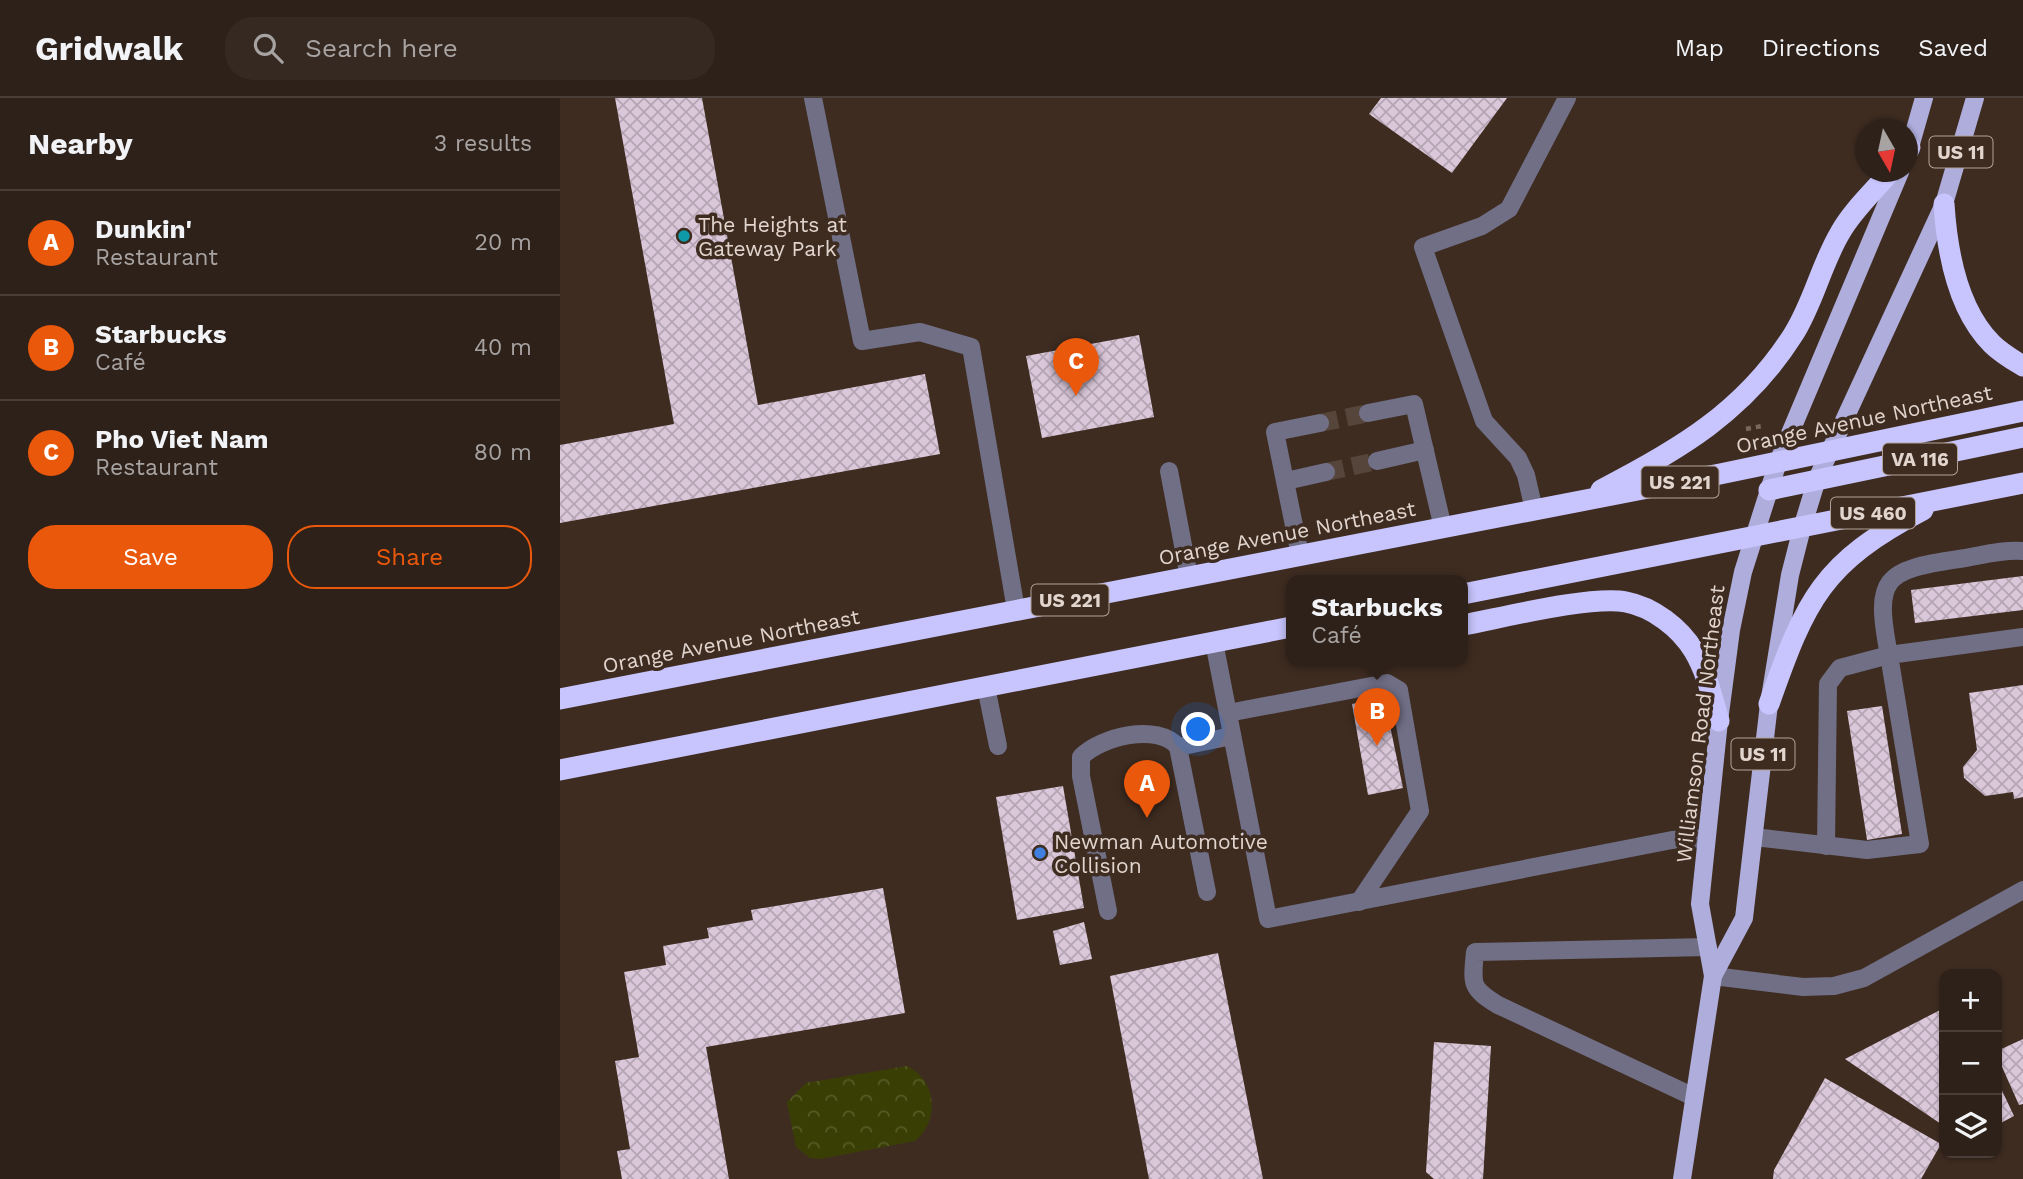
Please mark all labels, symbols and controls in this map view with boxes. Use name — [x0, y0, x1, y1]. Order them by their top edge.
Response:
search box — [225, 17, 715, 80]
text: Gridwalk — [35, 29, 183, 68]
icon: search — [249, 29, 287, 67]
text: Search here — [305, 33, 458, 63]
text: Map — [1675, 34, 1724, 62]
text: Directions — [1762, 34, 1880, 62]
text: Saved — [1918, 34, 1988, 62]
north arrow — [1855, 119, 1918, 182]
text: Nearby — [28, 126, 133, 161]
text: 3 results — [434, 130, 532, 157]
road number: US 11 — [1930, 136, 1992, 168]
place label: The Heights at Gateway Park — [698, 212, 847, 261]
text: Dunkin' — [95, 214, 192, 244]
marker: The Heights at Gateway Park — [676, 228, 692, 244]
text: A — [43, 229, 59, 256]
text: 20 m — [475, 229, 532, 256]
text: Restaurant — [95, 244, 218, 271]
text: Starbucks — [95, 319, 227, 349]
text: B — [43, 334, 59, 361]
text: 40 m — [474, 334, 532, 361]
pin: C — [1053, 338, 1099, 396]
text: Café — [95, 349, 146, 376]
street label: Orange Avenue Northeast — [1734, 380, 1995, 458]
text: Pho Viet Nam — [95, 424, 269, 454]
text: C — [43, 439, 59, 466]
text: 80 m — [474, 439, 532, 466]
road number: VA 116 — [1883, 444, 1957, 474]
text: Restaurant — [95, 454, 218, 481]
road number: US 221 — [1642, 466, 1718, 498]
street label: Orange Avenue Northeast — [1156, 496, 1418, 570]
road number: US 460 — [1831, 498, 1915, 528]
button: Save — [28, 525, 273, 589]
button: Share — [287, 525, 532, 589]
popup — [1286, 575, 1468, 666]
street label: Williamson Road Northeast — [1671, 583, 1729, 864]
road number: US 221 — [1032, 584, 1108, 615]
text: Starbucks — [1311, 592, 1443, 622]
street label: Orange Avenue Northeast — [600, 604, 862, 678]
text: Café — [1311, 622, 1362, 649]
pin: B — [1354, 688, 1400, 746]
your location — [1181, 712, 1215, 746]
road number: US 11 — [1732, 738, 1794, 769]
pin: A — [1124, 760, 1170, 818]
place label: Newman Automotive Collision — [1054, 829, 1268, 878]
marker: Newman Automotive Collision — [1032, 845, 1048, 861]
map controls — [1939, 969, 2002, 1158]
button: + — [1939, 969, 2002, 1032]
button: − — [1939, 1032, 2002, 1095]
button: layers — [1939, 1095, 2002, 1158]

